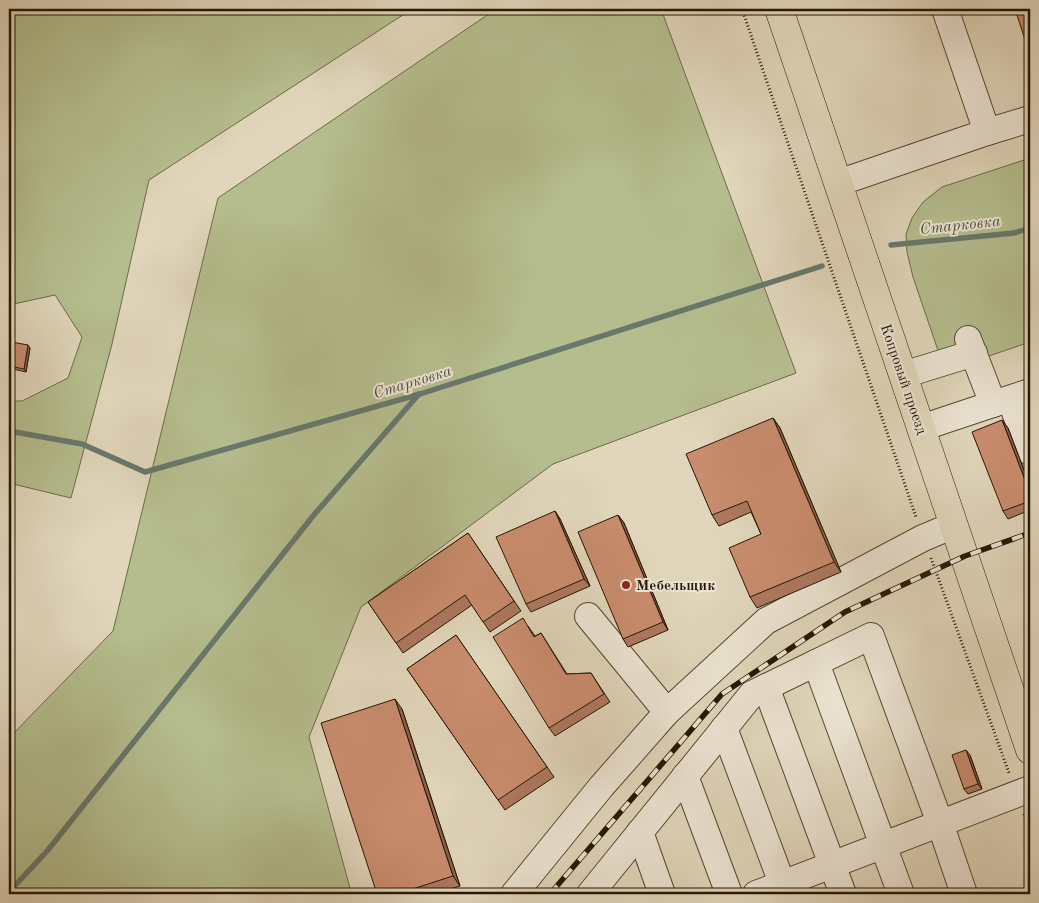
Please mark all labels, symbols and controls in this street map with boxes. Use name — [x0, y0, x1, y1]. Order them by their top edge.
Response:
water label: Старковка — [919, 214, 1002, 238]
street label: Копровый проезд — [877, 323, 929, 437]
water label: Старковка — [371, 363, 454, 402]
marker: Мебельщик — [620, 579, 632, 591]
place label: Мебельщик — [636, 579, 715, 594]

